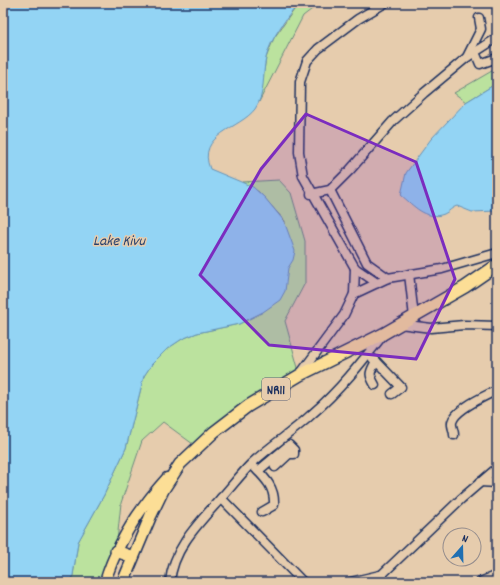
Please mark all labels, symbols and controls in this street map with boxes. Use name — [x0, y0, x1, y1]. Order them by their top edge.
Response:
water label: Lake Kivu — [93, 231, 146, 253]
road number: NR11 — [262, 378, 290, 400]
north arrow — [442, 527, 482, 567]
text: N — [459, 531, 471, 548]

